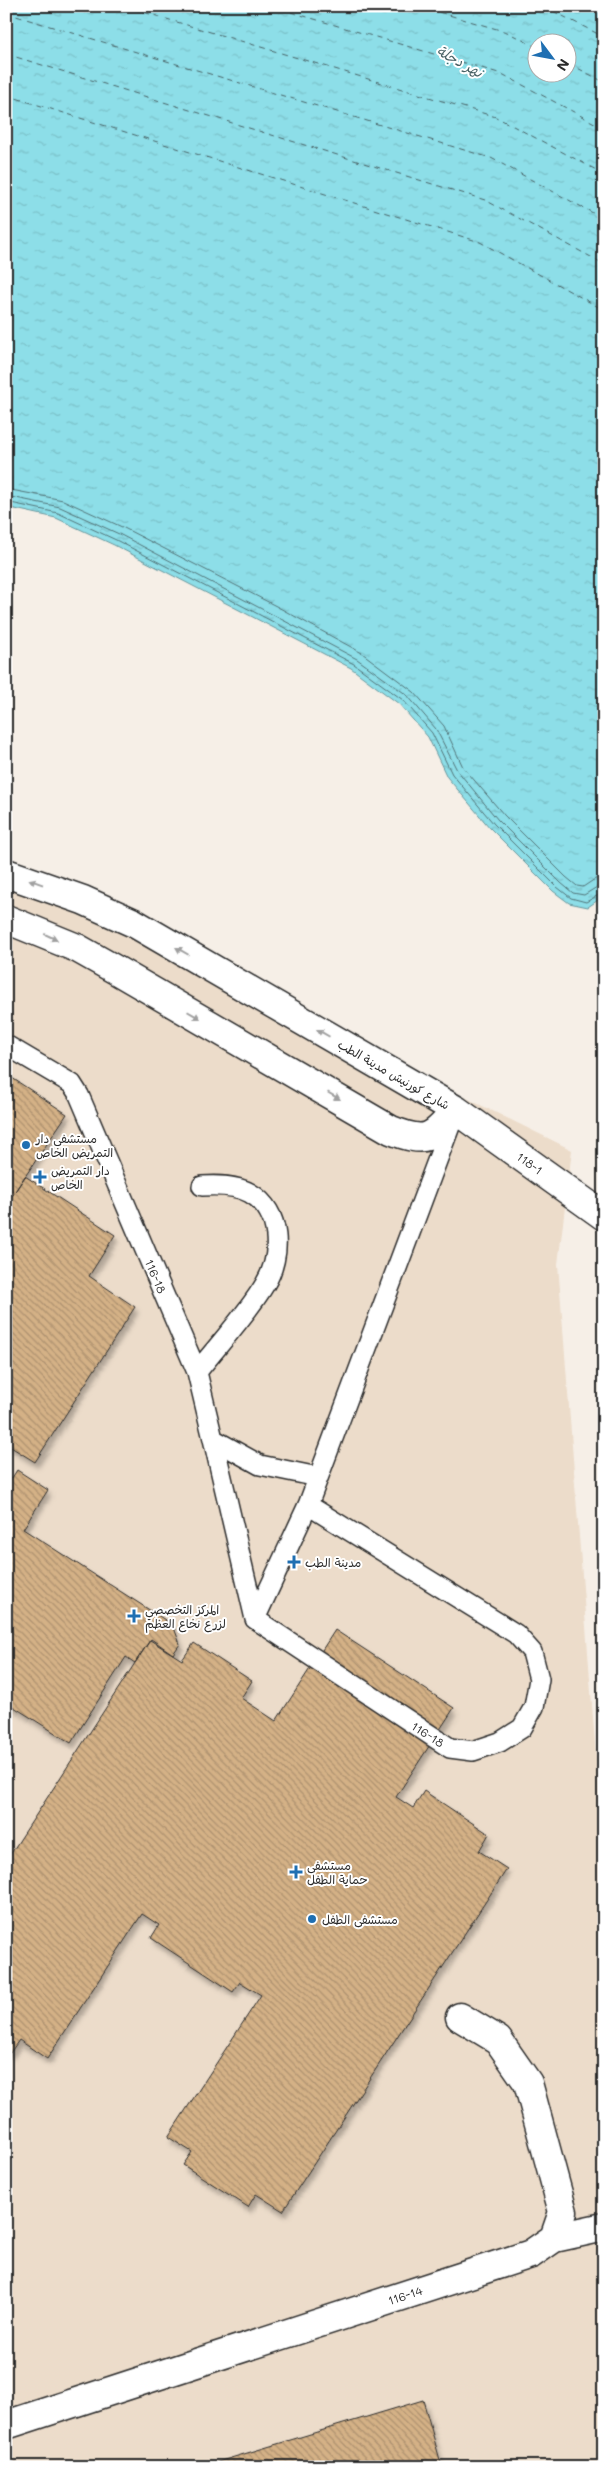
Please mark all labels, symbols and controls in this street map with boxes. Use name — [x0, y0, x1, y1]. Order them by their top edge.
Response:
north arrow — [528, 32, 578, 82]
water label: نهر دجلة — [434, 41, 488, 82]
text: N — [553, 56, 574, 75]
one-way arrow — [28, 878, 43, 885]
one-way arrow — [44, 933, 58, 941]
one-way arrow — [176, 947, 189, 956]
one-way arrow — [187, 1010, 200, 1019]
one-way arrow — [316, 1028, 329, 1037]
street label: شارع كورنيش مدينة الطب — [334, 1035, 453, 1114]
one-way arrow — [328, 1092, 341, 1101]
place label: مستشفى دار التمريض الخاص — [35, 1130, 113, 1160]
marker: مستشفى دار التمريض الخاص — [20, 1139, 32, 1151]
street label: 118-1 — [514, 1148, 546, 1178]
place label: دار التمريض الخاص — [51, 1162, 110, 1192]
marker: دار التمريض الخاص — [33, 1170, 47, 1184]
street label: 116-18 — [142, 1256, 170, 1296]
place label: مدينة الطب — [305, 1554, 361, 1571]
marker: مدينة الطب — [287, 1555, 301, 1569]
place label: المركز التخصصي لزرع نخاع العظم — [145, 1601, 226, 1633]
marker: المركز التخصصي لزرع نخاع العظم — [127, 1609, 141, 1623]
street label: 116-18 — [409, 1718, 447, 1750]
place label: مستشفى حماية الطفل — [307, 1857, 368, 1887]
marker: مستشفى حماية الطفل — [289, 1865, 303, 1879]
place label: مستشفى الطفل — [322, 1911, 398, 1928]
marker: مستشفى الطفل — [306, 1913, 318, 1925]
street label: 116-14 — [386, 2282, 424, 2308]

